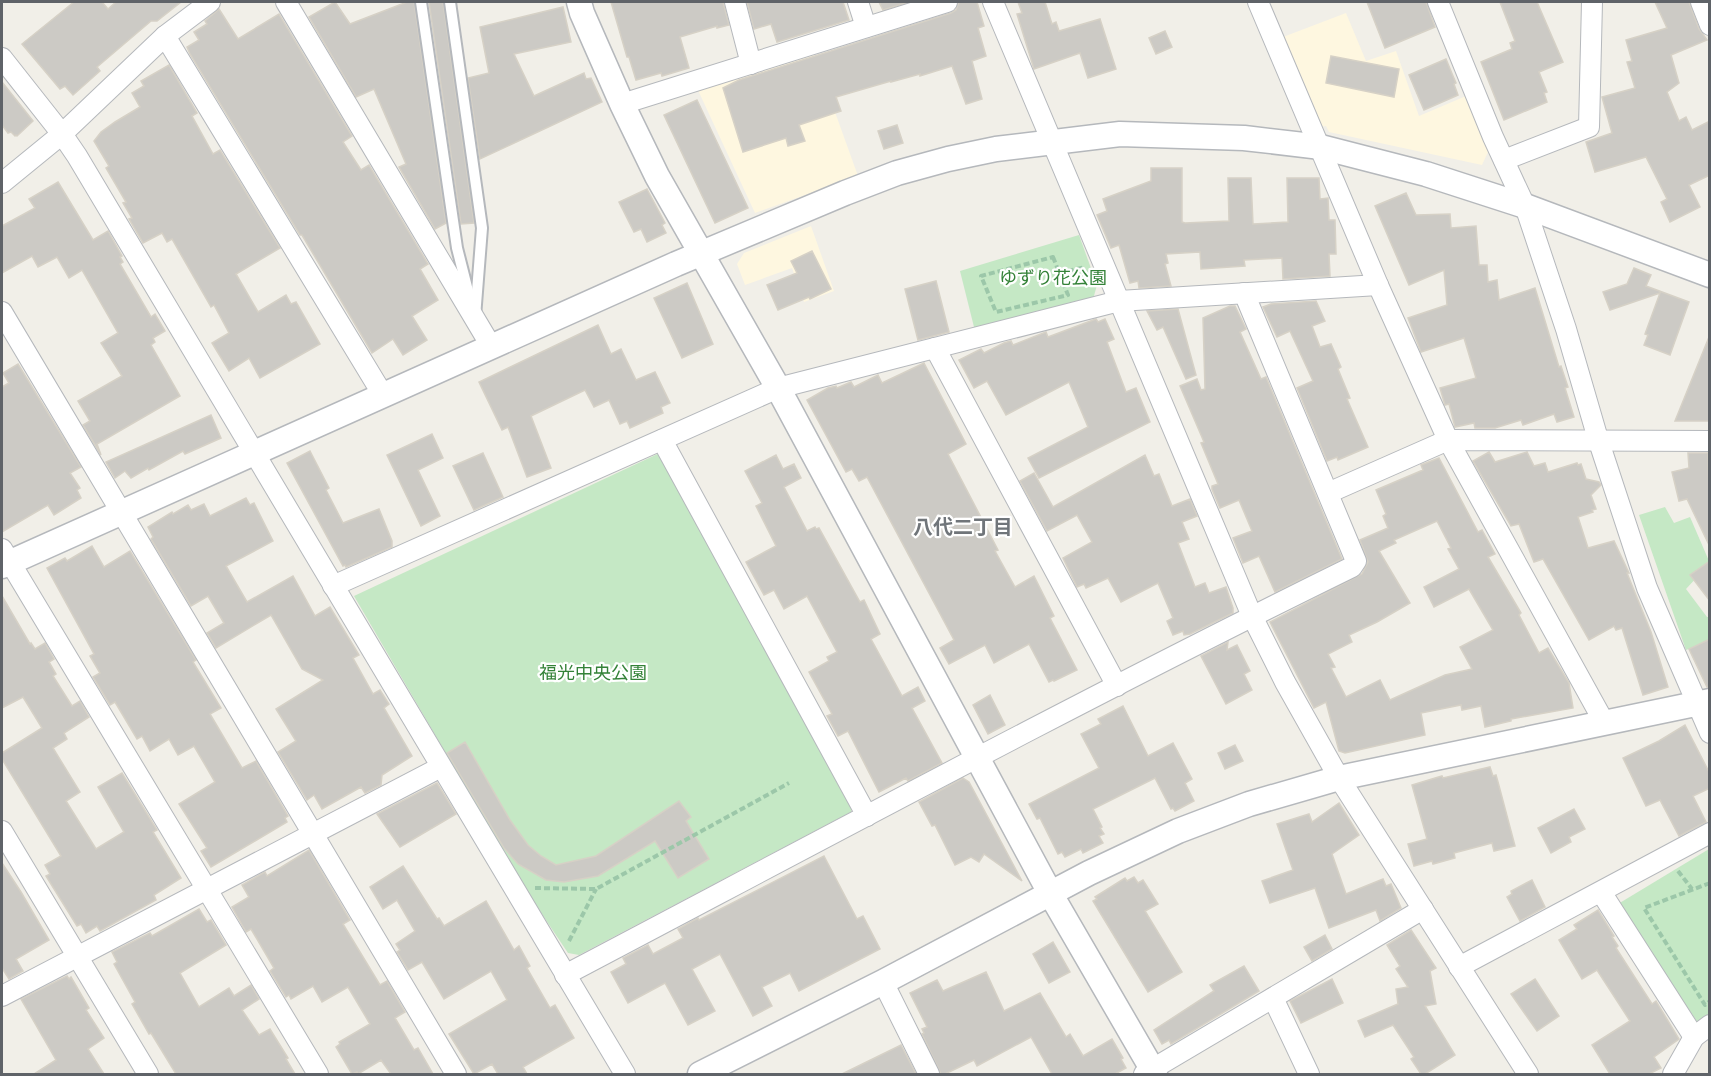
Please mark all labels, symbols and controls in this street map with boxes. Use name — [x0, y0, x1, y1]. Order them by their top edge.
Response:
park label: ゆずり花公園 — [999, 267, 1107, 288]
district label: 八代二丁目 — [913, 515, 1013, 539]
park label: 福光中央公園 — [539, 662, 647, 683]

